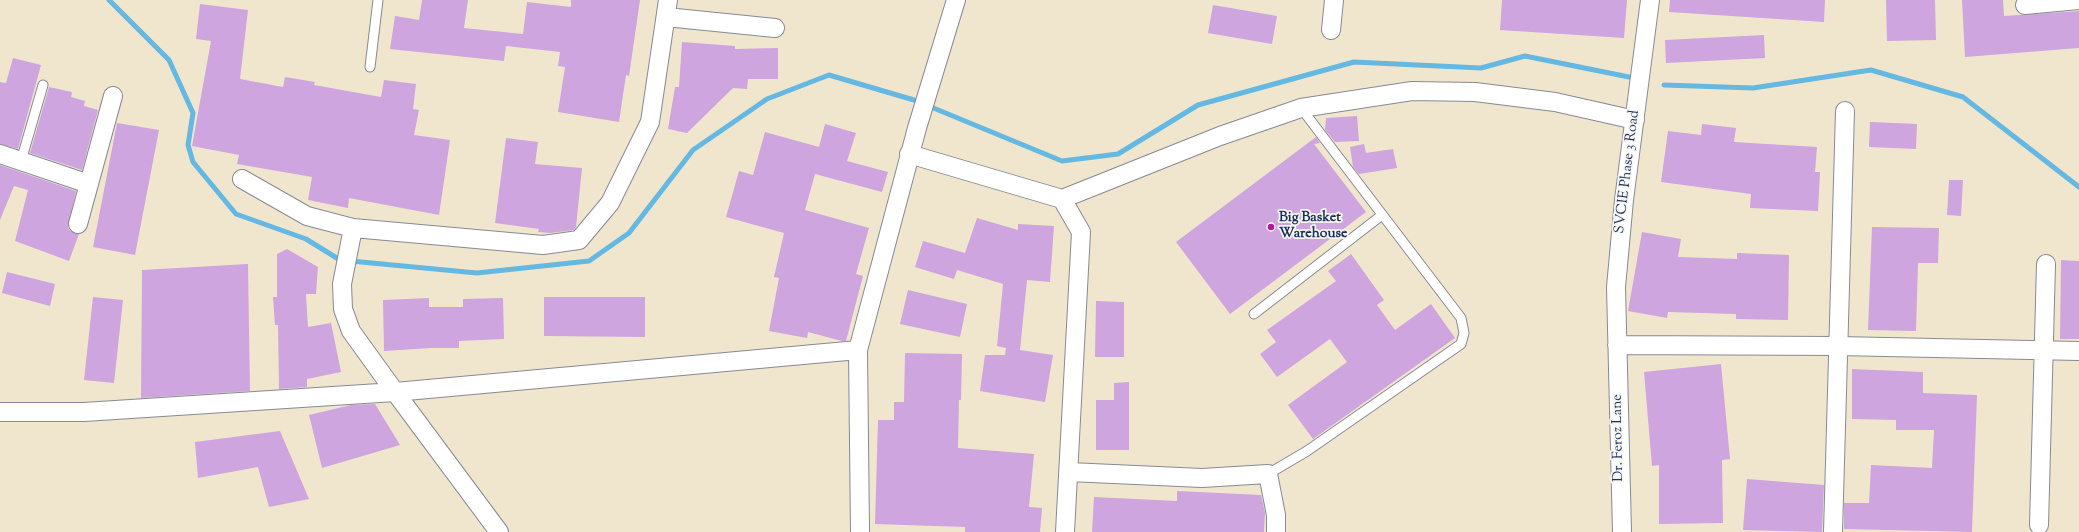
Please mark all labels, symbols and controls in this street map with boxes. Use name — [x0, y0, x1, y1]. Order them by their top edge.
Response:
street label: SVCIE Phase 3 Road — [1612, 109, 1644, 235]
place label: Big Basket Warehouse — [1279, 211, 1348, 244]
marker: Big Basket Warehouse — [1266, 222, 1276, 232]
street label: Dr. Feroz Lane — [1610, 394, 1628, 482]

